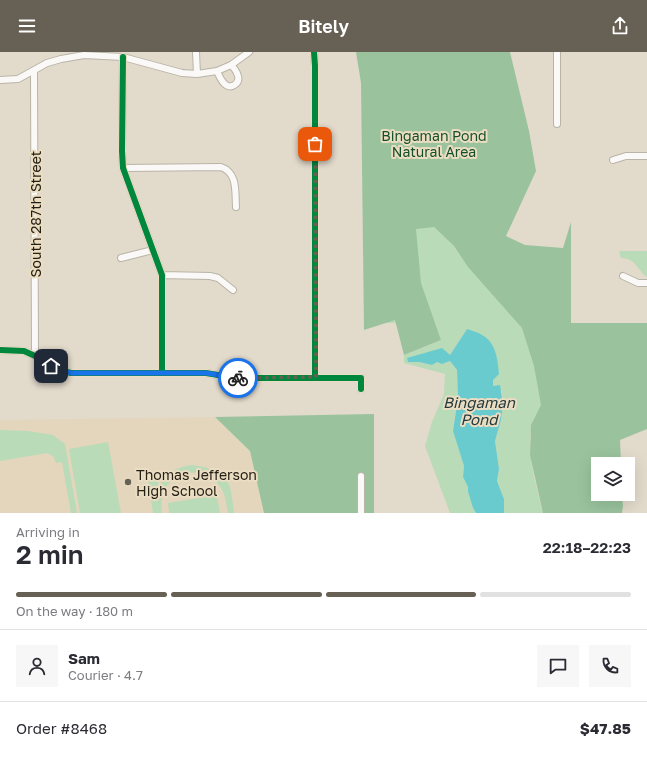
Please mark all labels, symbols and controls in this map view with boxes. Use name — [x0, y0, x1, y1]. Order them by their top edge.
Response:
icon: menu — [16, 15, 38, 37]
text: Bitely — [298, 15, 349, 37]
icon: share — [609, 15, 631, 37]
pin — [298, 127, 332, 161]
park label: Bingaman Pond Natural Area — [381, 127, 487, 160]
icon: bag — [304, 133, 326, 155]
street label: South 287th Street — [27, 151, 44, 277]
pin — [34, 349, 68, 383]
icon: home — [40, 355, 62, 377]
courier — [218, 358, 258, 398]
icon: bike — [227, 367, 249, 389]
water label: Bingaman Pond — [443, 393, 516, 428]
map controls — [591, 457, 635, 501]
button: layers — [591, 457, 635, 501]
place label: Thomas Jefferson High School — [136, 466, 257, 499]
marker: Thomas Jefferson High School — [123, 477, 133, 487]
text: Arriving in — [16, 524, 80, 540]
text: 22:18–22:23 — [543, 538, 631, 556]
text: 2 min — [16, 539, 84, 570]
text: On the way · 180 m — [16, 603, 133, 619]
button: person — [16, 645, 58, 687]
button: chat — [537, 645, 579, 687]
button: phone — [589, 645, 631, 687]
text: Sam — [68, 649, 100, 667]
text: Courier · 4.7 — [68, 667, 143, 683]
text: Order #8468 — [16, 719, 107, 737]
text: $47.85 — [580, 719, 631, 737]

